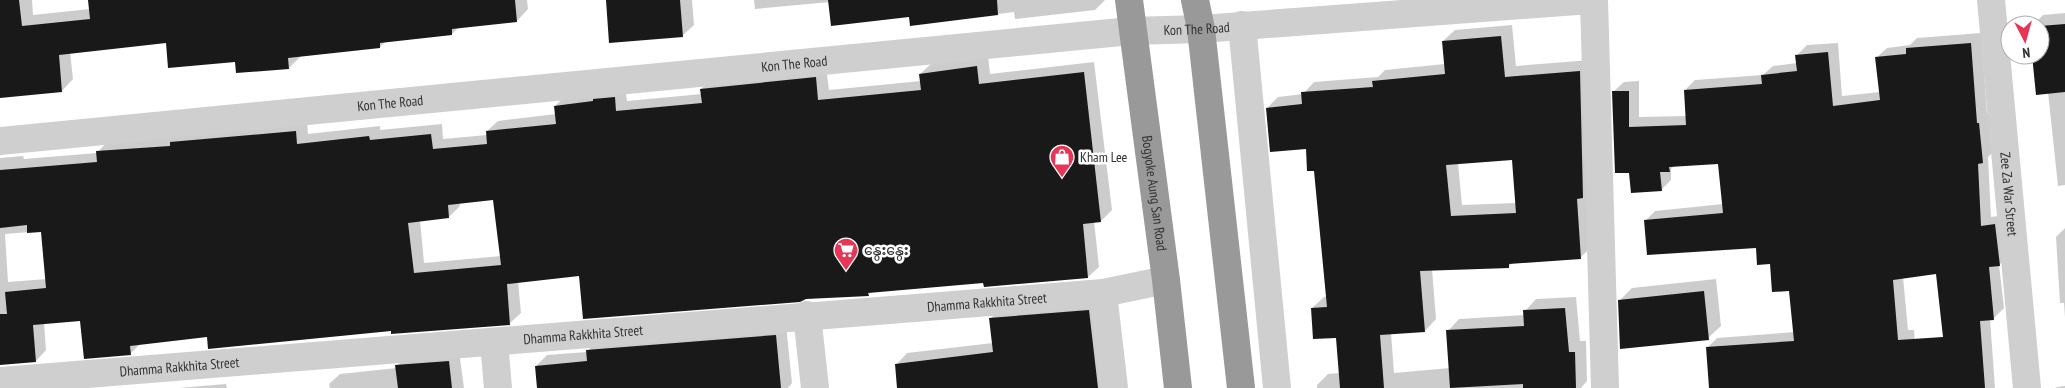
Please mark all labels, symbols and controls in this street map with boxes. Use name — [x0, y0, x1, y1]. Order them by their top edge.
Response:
north arrow — [2000, 15, 2050, 65]
street label: Kon The Road — [1163, 18, 1230, 39]
text: N — [2022, 44, 2031, 62]
street label: Kon The Road — [760, 52, 828, 76]
street label: Kon The Road — [356, 91, 424, 115]
street label: Bogyoke Aung San Road — [1138, 134, 1171, 252]
shop icon: Kham Lee — [1049, 144, 1075, 178]
place label: Kham Lee — [1080, 148, 1128, 166]
street label: Zee Za War Street — [1996, 151, 2022, 237]
supermarket icon: နွေးနွေး — [833, 237, 859, 271]
place label: နွေးနွေး — [864, 241, 909, 261]
street label: Dhamma Rakkhita Street — [926, 289, 1047, 316]
street label: Dhamma Rakkhita Street — [523, 321, 644, 348]
street label: Dhamma Rakkhita Street — [119, 353, 240, 380]

